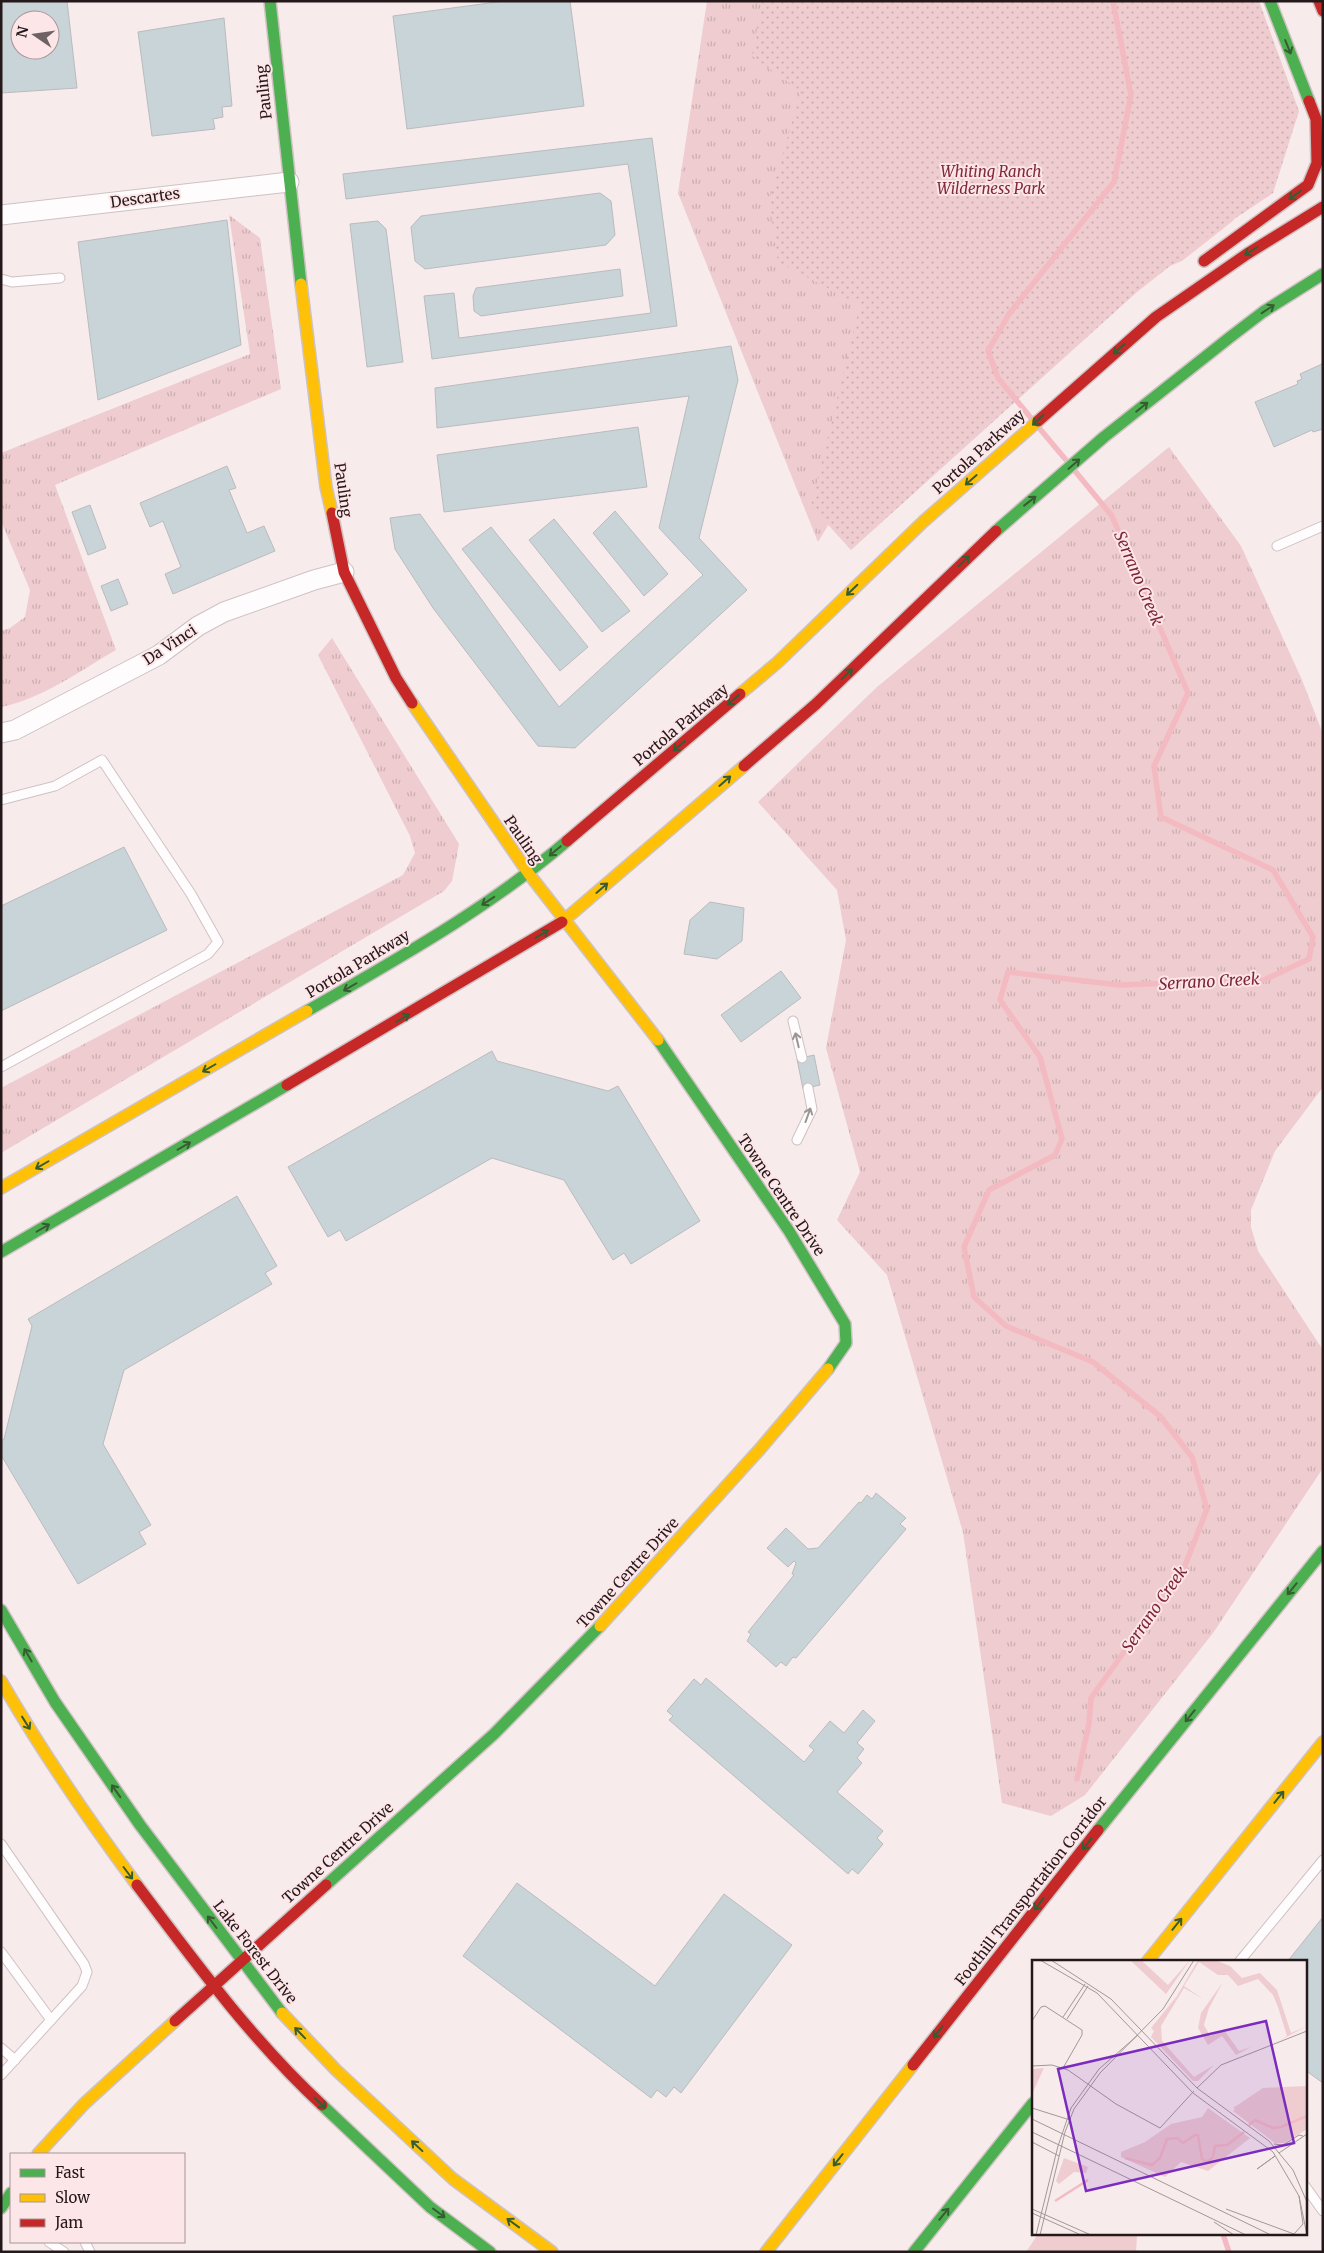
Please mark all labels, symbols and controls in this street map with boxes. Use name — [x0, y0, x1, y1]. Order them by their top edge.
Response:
north arrow — [10, 10, 60, 60]
text: N — [12, 25, 32, 39]
one-way arrow — [1284, 39, 1293, 54]
street label: Pauling — [251, 64, 276, 120]
park label: Whiting Ranch Wilderness Park — [937, 162, 1046, 198]
street label: Descartes — [109, 183, 181, 212]
one-way arrow — [1288, 190, 1302, 200]
one-way arrow — [1245, 246, 1259, 256]
one-way arrow — [1261, 304, 1275, 314]
one-way arrow — [1112, 343, 1125, 354]
one-way arrow — [1135, 402, 1148, 413]
street label: Portola Parkway — [929, 405, 1029, 498]
one-way arrow — [1032, 414, 1045, 426]
one-way arrow — [1068, 458, 1081, 469]
street label: Pauling — [330, 461, 357, 518]
one-way arrow — [965, 474, 978, 486]
one-way arrow — [1023, 496, 1036, 507]
water label: Serrano Creek — [1110, 528, 1168, 629]
one-way arrow — [958, 555, 970, 567]
one-way arrow — [846, 584, 859, 596]
street label: Da Vinci — [139, 620, 200, 669]
one-way arrow — [841, 668, 853, 680]
street label: Portola Parkway — [629, 679, 732, 770]
one-way arrow — [726, 695, 739, 706]
one-way arrow — [673, 740, 686, 752]
one-way arrow — [719, 776, 732, 787]
street label: Pauling — [500, 812, 547, 868]
one-way arrow — [549, 846, 562, 857]
one-way arrow — [596, 882, 609, 893]
one-way arrow — [481, 896, 495, 906]
street label: Portola Parkway — [302, 925, 413, 1002]
one-way arrow — [534, 928, 548, 938]
water label: Serrano Creek — [1158, 968, 1260, 994]
one-way arrow — [343, 982, 357, 992]
one-way arrow — [395, 1013, 410, 1023]
one-way arrow — [792, 1032, 801, 1048]
one-way arrow — [203, 1064, 217, 1074]
one-way arrow — [804, 1108, 813, 1123]
street label: Towne Centre Drive — [734, 1130, 829, 1259]
one-way arrow — [176, 1140, 190, 1150]
one-way arrow — [35, 1160, 49, 1170]
one-way arrow — [36, 1222, 50, 1232]
street label: Towne Centre Drive — [573, 1513, 683, 1632]
water label: Serrano Creek — [1117, 1562, 1191, 1656]
one-way arrow — [1287, 1582, 1298, 1595]
one-way arrow — [22, 1649, 32, 1663]
one-way arrow — [1185, 1709, 1196, 1722]
one-way arrow — [21, 1715, 31, 1729]
one-way arrow — [111, 1784, 121, 1798]
one-way arrow — [1273, 1791, 1284, 1804]
street label: Foothill Transportation Corridor — [951, 1792, 1111, 1989]
street label: Towne Centre Drive — [278, 1798, 397, 1907]
one-way arrow — [1082, 1837, 1092, 1851]
one-way arrow — [123, 1866, 134, 1879]
street label: Lake Forest Drive — [209, 1896, 302, 2007]
one-way arrow — [1034, 1898, 1045, 1911]
one-way arrow — [207, 1916, 218, 1929]
one-way arrow — [1172, 1918, 1183, 1931]
inset map — [1032, 1960, 1306, 2236]
one-way arrow — [933, 2025, 944, 2038]
one-way arrow — [294, 2026, 306, 2039]
one-way arrow — [313, 2097, 326, 2109]
one-way arrow — [411, 2140, 424, 2151]
legend — [10, 2153, 185, 2243]
one-way arrow — [833, 2153, 843, 2167]
text: Fast — [55, 2163, 85, 2182]
text: Slow — [55, 2188, 90, 2207]
one-way arrow — [432, 2208, 445, 2219]
one-way arrow — [939, 2208, 950, 2221]
text: Jam — [54, 2213, 83, 2232]
one-way arrow — [506, 2218, 520, 2228]

